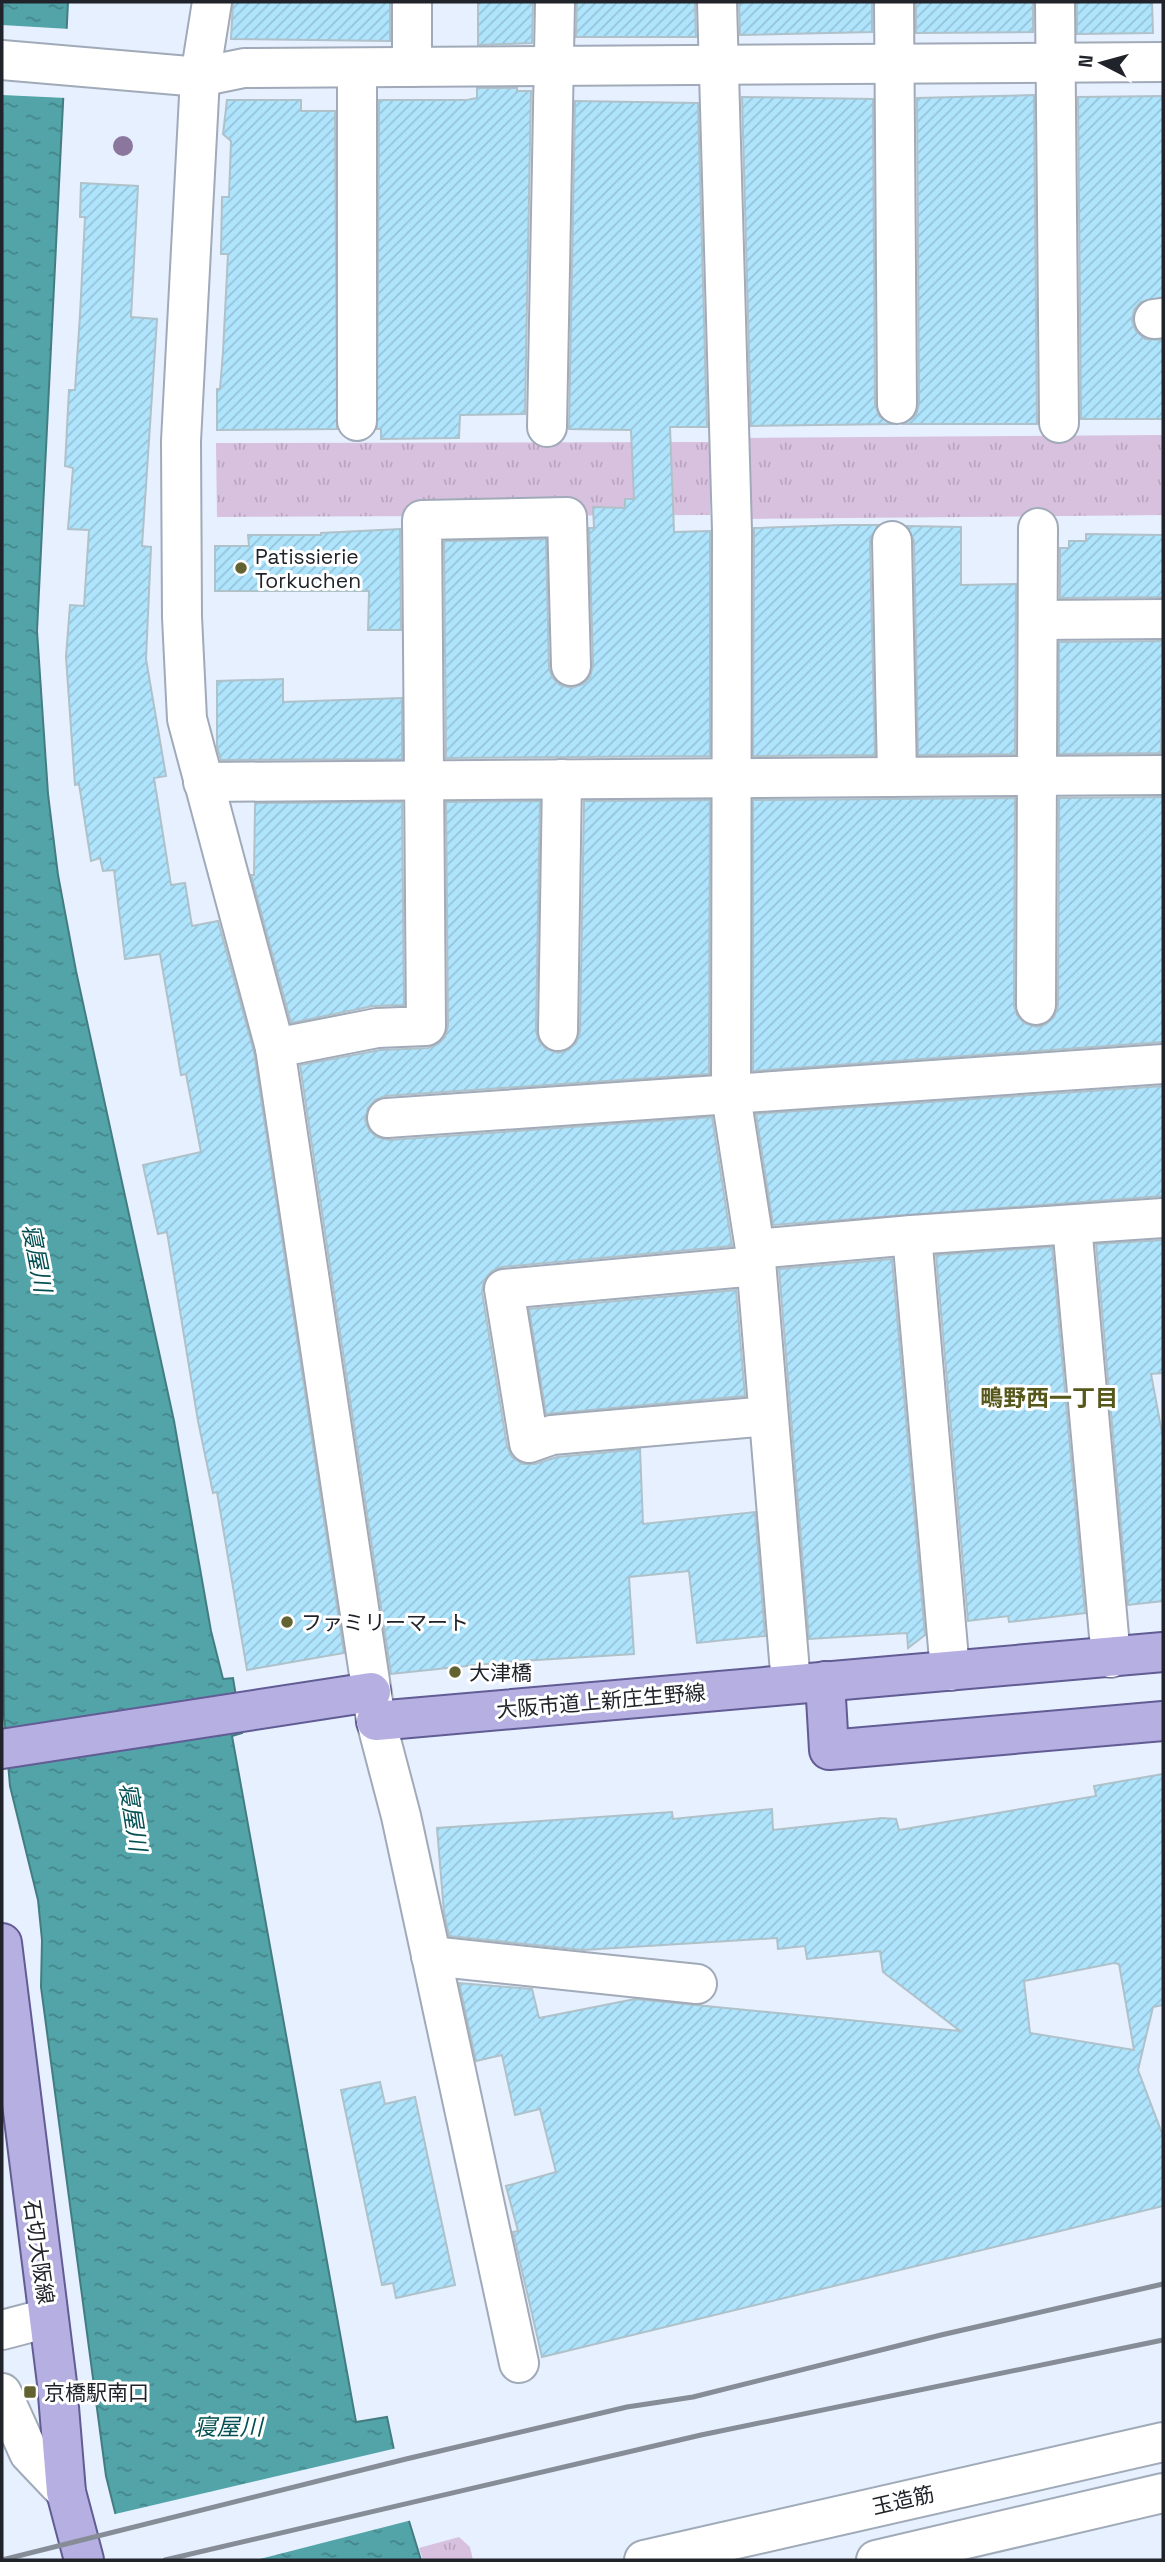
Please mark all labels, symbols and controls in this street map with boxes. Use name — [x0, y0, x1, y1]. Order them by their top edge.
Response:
north arrow — [1067, 28, 1137, 98]
text: N — [1072, 54, 1099, 69]
place label: Patissierie Torkuchen — [255, 543, 361, 594]
marker: Patissierie Torkuchen — [233, 560, 249, 576]
water label: 寝屋川 — [16, 1221, 59, 1298]
district label: 鴫野西一丁目 — [980, 1383, 1118, 1413]
place label: ファミリーマート — [301, 1609, 469, 1636]
marker: ファミリーマート — [279, 1614, 295, 1630]
place label: 大津橋 — [469, 1659, 532, 1686]
marker: 大津橋 — [447, 1664, 463, 1680]
street label: 大阪市道上新庄生野線 — [495, 1678, 707, 1724]
water label: 寝屋川 — [113, 1781, 154, 1856]
street label: 石切大阪線 — [18, 2198, 60, 2306]
place label: 京橋駅南口 — [44, 2379, 149, 2406]
marker: 京橋駅南口 — [22, 2384, 38, 2400]
water label: 寝屋川 — [194, 2412, 266, 2442]
street label: 玉造筋 — [869, 2480, 937, 2520]

